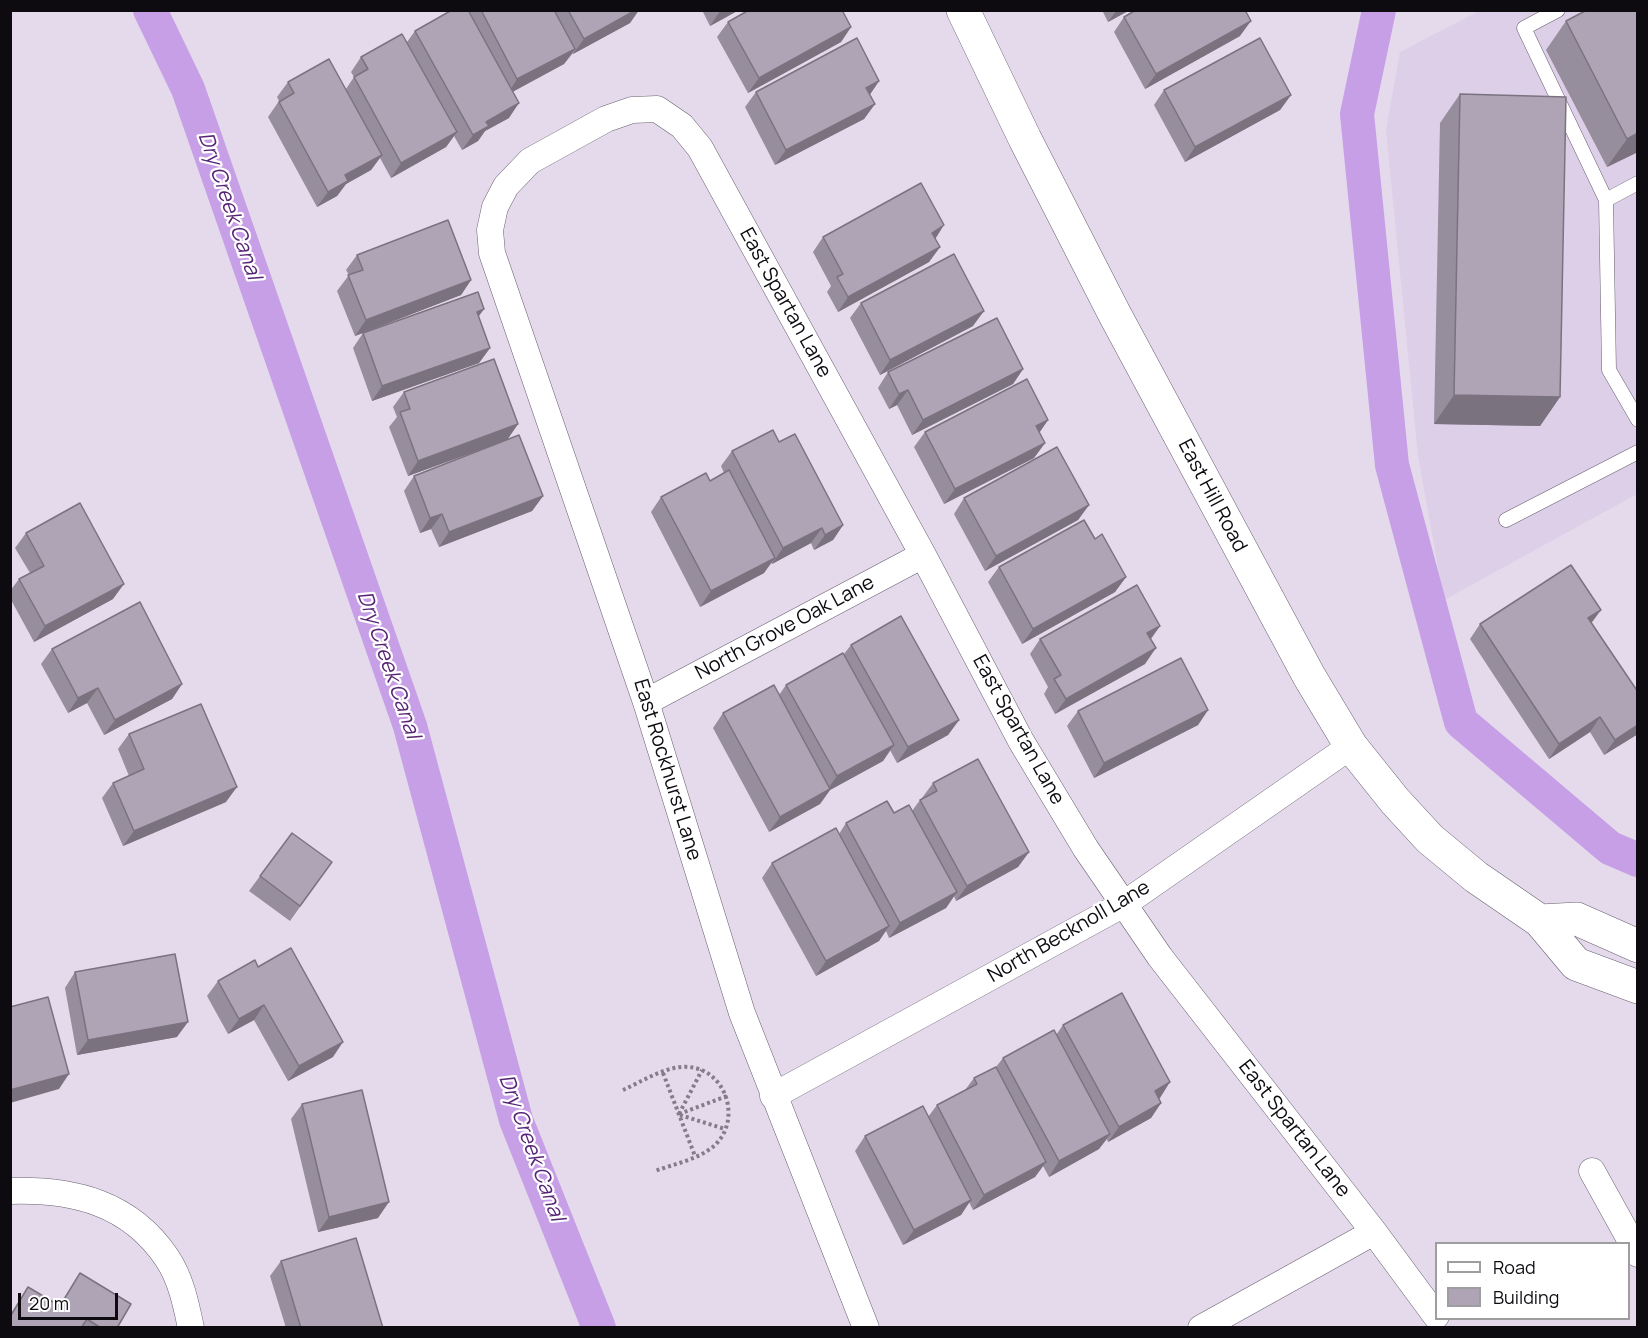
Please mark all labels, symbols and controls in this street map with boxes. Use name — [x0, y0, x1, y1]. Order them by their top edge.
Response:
water label: Dry Creek Canal — [192, 129, 266, 283]
street label: East Spartan Lane — [734, 224, 836, 382]
street label: East Hill Road — [1172, 436, 1252, 556]
street label: North Grove Oak Lane — [692, 571, 878, 685]
water label: Dry Creek Canal — [351, 588, 425, 742]
street label: East Spartan Lane — [967, 651, 1069, 809]
street label: East Rockhurst Lane — [628, 676, 706, 864]
street label: North Becknoll Lane — [984, 876, 1154, 988]
street label: East Spartan Lane — [1233, 1056, 1355, 1202]
water label: Dry Creek Canal — [493, 1071, 569, 1225]
legend — [1435, 1242, 1630, 1320]
text: Road — [1493, 1255, 1536, 1279]
scale bar — [21, 1281, 122, 1319]
text: Building — [1493, 1285, 1559, 1309]
text: 20 m — [29, 1291, 69, 1315]

